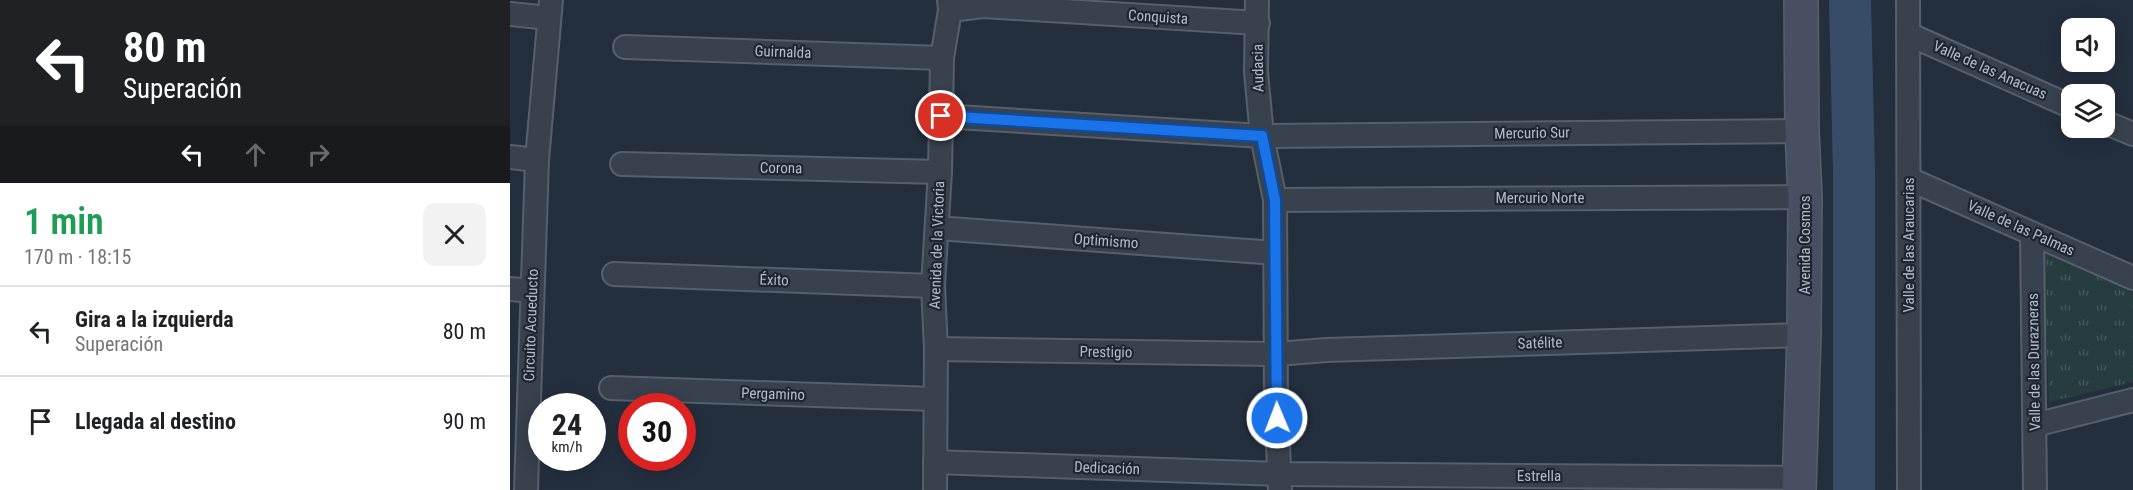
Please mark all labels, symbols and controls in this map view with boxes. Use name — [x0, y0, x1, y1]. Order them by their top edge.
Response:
street label: Conquista — [1127, 6, 1189, 28]
map controls — [2061, 18, 2115, 138]
button: sound — [2061, 18, 2115, 72]
text: 80 m — [123, 23, 206, 72]
icon: left — [24, 24, 102, 102]
street label: Valle de las Anacuas — [1930, 37, 2050, 103]
street label: Guirnalda — [754, 42, 812, 62]
street label: Audacia — [1249, 44, 1267, 92]
text: Superación — [123, 73, 242, 105]
button: layers — [2061, 84, 2115, 138]
pin — [915, 90, 966, 141]
icon: arrive — [924, 99, 957, 132]
street label: Mercurio Sur — [1494, 123, 1570, 143]
icon: left — [176, 138, 209, 171]
icon: ahead — [239, 138, 272, 171]
icon: right — [302, 138, 335, 171]
street label: Corona — [760, 159, 802, 177]
street label: Valle de las Araucarias — [1900, 177, 1918, 312]
street label: Avenida de la Victoria — [926, 181, 948, 309]
street label: Mercurio Norte — [1495, 189, 1585, 207]
street label: Avenida Cosmos — [1796, 195, 1814, 294]
street label: Valle de las Palmas — [1965, 196, 2078, 260]
text: 1 min — [24, 201, 104, 243]
button: close — [423, 203, 486, 266]
street label: Optimismo — [1073, 230, 1139, 252]
text: 170 m · 18:15 — [24, 245, 131, 269]
street label: Circuito Acueducto — [520, 268, 542, 382]
street label: Éxito — [759, 270, 789, 290]
street label: Valle de las Durazneras — [2024, 293, 2044, 431]
text: Gira a la izquierda — [75, 307, 234, 332]
icon: left — [24, 315, 57, 348]
text: 80 m — [443, 319, 486, 344]
text: Superación — [75, 332, 163, 356]
street label: Satélite — [1517, 333, 1563, 353]
street label: Prestigio — [1079, 343, 1133, 361]
street label: Pergamino — [741, 384, 805, 404]
position arrow — [1245, 386, 1309, 450]
speed limit sign: 30 — [618, 393, 696, 471]
icon: arrive — [24, 405, 57, 438]
text: 24 — [552, 407, 582, 442]
text: Llegada al destino — [75, 409, 236, 434]
text: 90 m — [443, 409, 486, 434]
text: km/h — [552, 438, 582, 456]
street label: Dedicación — [1074, 458, 1140, 478]
street label: Estrella — [1517, 467, 1561, 485]

